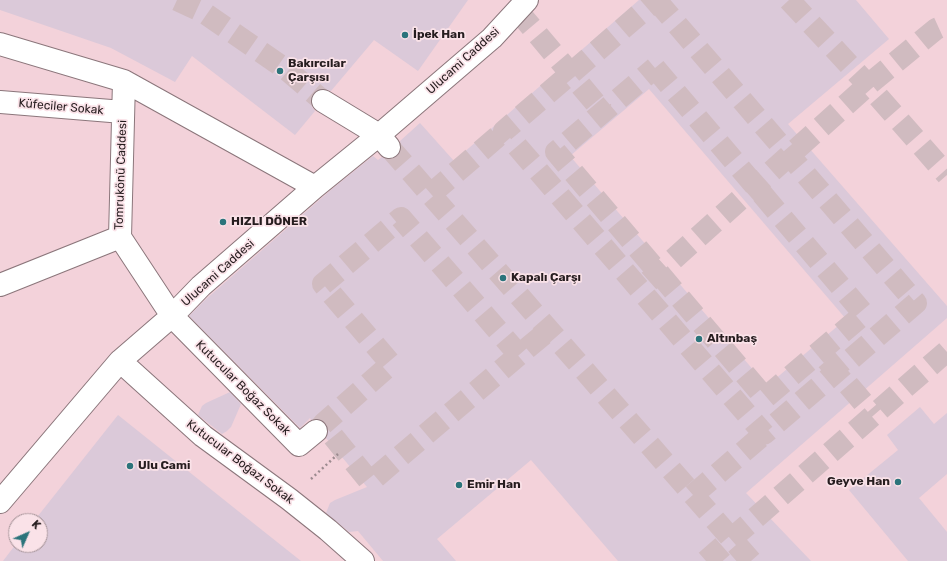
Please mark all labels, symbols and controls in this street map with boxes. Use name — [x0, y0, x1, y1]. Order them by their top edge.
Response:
street label: Ulucami Caddesi — [424, 25, 502, 97]
place label: İpek Han — [413, 28, 465, 42]
marker: İpek Han — [400, 30, 410, 40]
place label: Bakırcılar Çarşısı — [288, 57, 346, 85]
marker: Bakırcılar Çarşısı — [275, 66, 285, 76]
street label: Küfeciler Sokak — [18, 96, 104, 118]
street label: Tomrukönü Caddesi — [112, 120, 130, 230]
place label: HIZLI DÖNER — [231, 215, 307, 229]
marker: HIZLI DÖNER — [218, 217, 228, 227]
street label: Ulucami Caddesi — [179, 237, 257, 309]
place label: Kapalı Çarşı — [511, 271, 581, 285]
marker: Kapalı Çarşı — [498, 273, 508, 283]
place label: Altınbaş — [707, 332, 757, 346]
marker: Altınbaş — [694, 334, 704, 344]
street label: Kutucular Boğaz Sokak — [193, 338, 293, 438]
street label: Kutucular Boğazı Sokak — [183, 417, 297, 507]
place label: Ulu Cami — [138, 459, 190, 473]
marker: Ulu Cami — [125, 461, 135, 471]
place label: Geyve Han — [827, 475, 890, 489]
marker: Geyve Han — [893, 477, 903, 487]
place label: Emir Han — [467, 478, 521, 492]
marker: Emir Han — [454, 480, 464, 490]
north arrow — [8, 513, 48, 553]
text: K — [29, 518, 43, 532]

